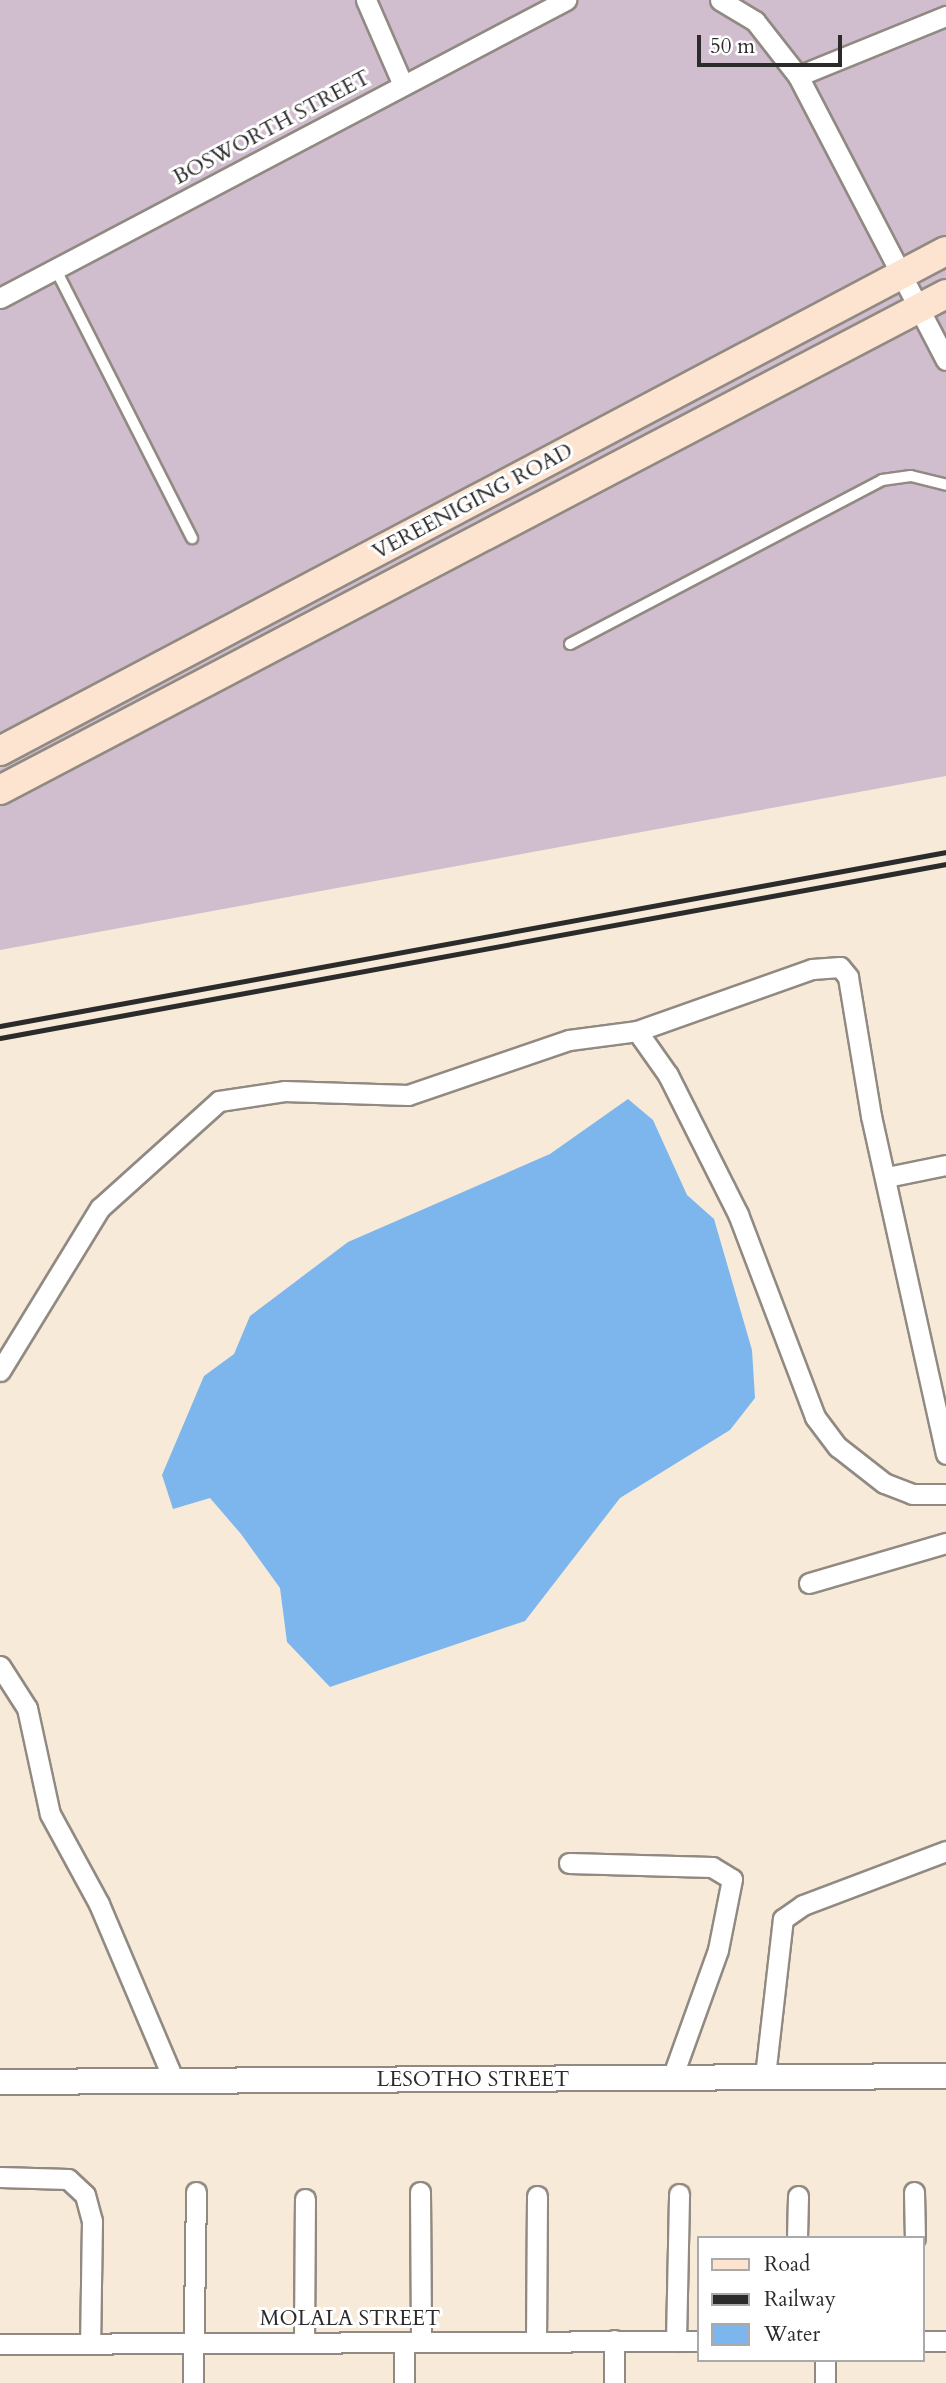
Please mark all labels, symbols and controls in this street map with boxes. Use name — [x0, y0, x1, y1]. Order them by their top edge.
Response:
scale bar — [701, 21, 846, 65]
text: 50 m — [710, 32, 755, 61]
street label: BOSWORTH STREET — [169, 65, 375, 191]
street label: VEREENIGING ROAD — [369, 439, 577, 565]
street label: LESOTHO STREET — [377, 2067, 569, 2093]
legend — [698, 2236, 925, 2362]
text: Road — [764, 2250, 810, 2279]
text: Railway — [764, 2285, 836, 2314]
street label: MOLALA STREET — [260, 2306, 440, 2332]
text: Water — [764, 2320, 820, 2349]

